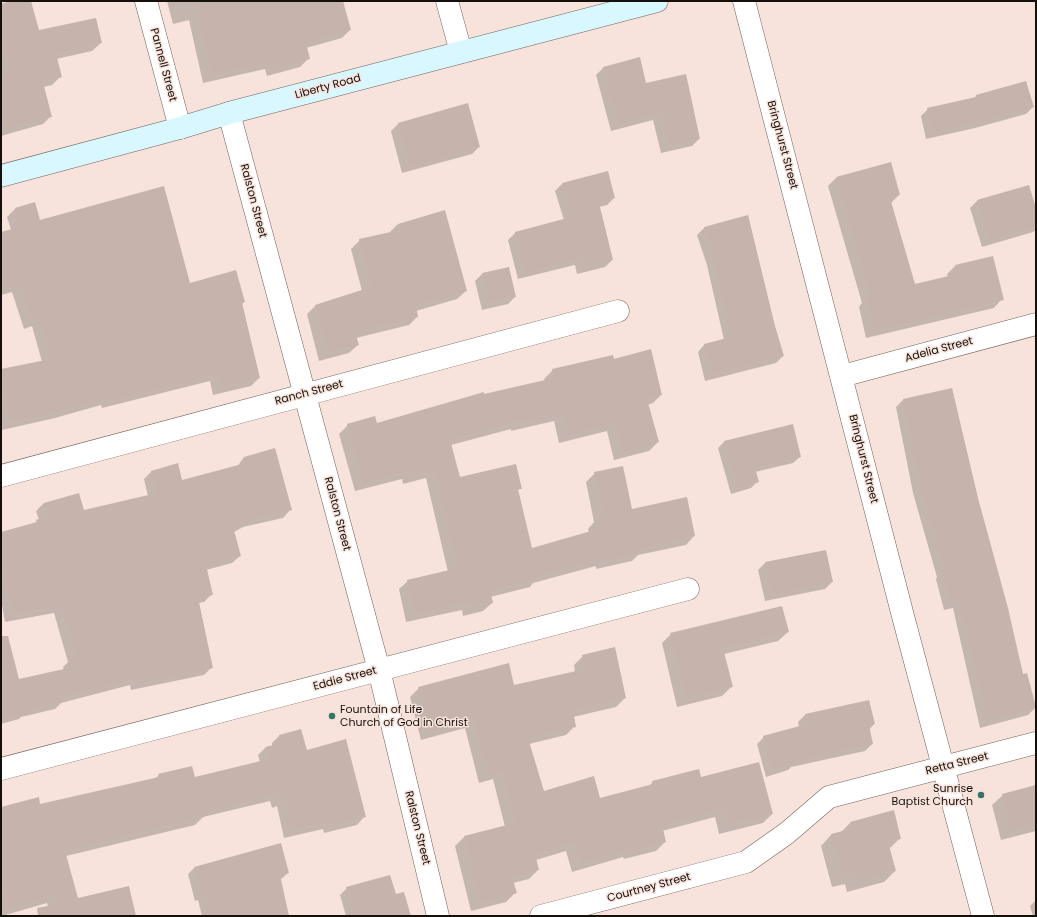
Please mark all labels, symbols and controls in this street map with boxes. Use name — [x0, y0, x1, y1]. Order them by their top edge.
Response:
street label: Pannell Street — [147, 27, 179, 103]
street label: Liberty Road — [294, 72, 362, 102]
street label: Bringhurst Street — [764, 99, 800, 191]
street label: Ralston Street — [237, 163, 269, 239]
street label: Adelia Street — [904, 335, 974, 365]
street label: Ranch Street — [273, 378, 345, 408]
street label: Bringhurst Street — [846, 413, 880, 505]
street label: Ralston Street — [321, 476, 353, 552]
street label: Eddie Street — [312, 664, 378, 694]
place label: Fountain of Life Church of God in Christ — [340, 703, 468, 729]
marker: Fountain of Life Church of God in Christ — [327, 711, 337, 721]
street label: Retta Street — [924, 750, 990, 778]
place label: Sunrise Baptist Church — [892, 782, 973, 808]
street label: Ralston Street — [401, 790, 433, 866]
marker: Sunrise Baptist Church — [976, 790, 986, 800]
street label: Courtney Street — [606, 871, 692, 905]

